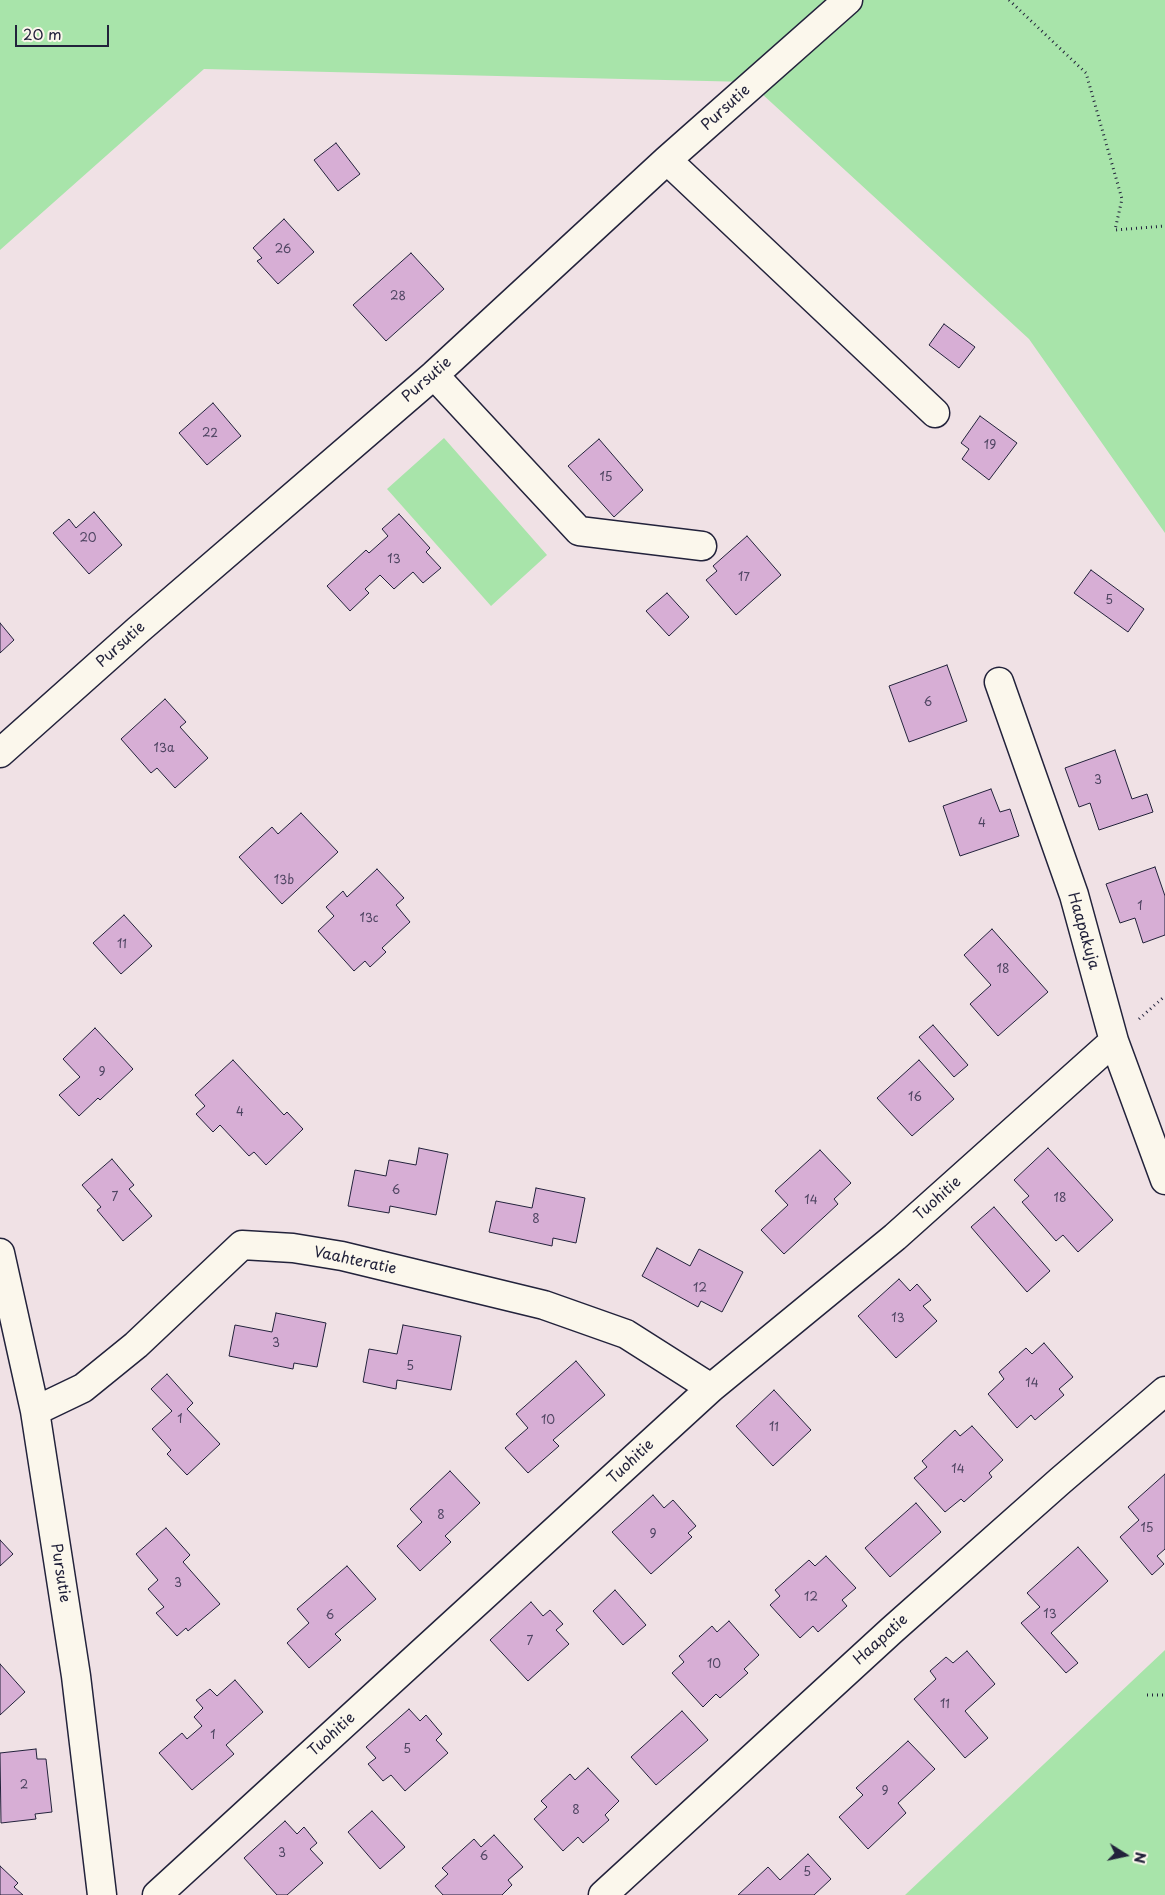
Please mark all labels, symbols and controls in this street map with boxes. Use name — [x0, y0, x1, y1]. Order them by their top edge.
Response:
scale bar — [18, 15, 111, 47]
text: 20 m — [23, 22, 62, 45]
street label: Pursutie — [698, 81, 754, 135]
house number: 26 — [275, 243, 291, 257]
house number: 28 — [390, 290, 406, 304]
street label: Pursutie — [399, 354, 455, 406]
house number: 22 — [202, 427, 218, 441]
house number: 19 — [984, 439, 996, 453]
house number: 15 — [599, 471, 613, 485]
house number: 20 — [79, 532, 97, 546]
house number: 13 — [387, 553, 401, 567]
house number: 17 — [738, 571, 750, 585]
house number: 5 — [1105, 594, 1113, 608]
street label: Pursutie — [93, 618, 149, 672]
house number: 6 — [924, 696, 932, 710]
house number: 13a — [154, 742, 174, 756]
house number: 3 — [1094, 774, 1102, 788]
house number: 4 — [978, 817, 986, 831]
house number: 13b — [274, 874, 294, 888]
street label: Haapakuja — [1063, 890, 1103, 972]
house number: 1 — [1137, 900, 1143, 914]
house number: 13c — [359, 912, 379, 926]
house number: 11 — [117, 938, 127, 952]
house number: 18 — [997, 963, 1009, 977]
house number: 9 — [98, 1066, 106, 1080]
house number: 16 — [908, 1091, 922, 1105]
house number: 4 — [236, 1106, 244, 1120]
street label: Tuohitie — [911, 1173, 965, 1225]
house number: 6 — [392, 1184, 400, 1198]
house number: 7 — [112, 1191, 118, 1205]
house number: 18 — [1054, 1192, 1066, 1206]
house number: 14 — [804, 1194, 818, 1208]
house number: 8 — [532, 1213, 540, 1227]
street label: Vaahteratie — [312, 1243, 398, 1279]
house number: 12 — [693, 1282, 707, 1296]
house number: 13 — [891, 1312, 905, 1326]
house number: 3 — [272, 1337, 280, 1351]
house number: 5 — [406, 1360, 414, 1374]
house number: 14 — [1025, 1377, 1039, 1391]
house number: 1 — [177, 1413, 183, 1427]
house number: 10 — [541, 1414, 555, 1428]
house number: 11 — [769, 1421, 779, 1435]
street label: Tuohitie — [604, 1436, 658, 1488]
house number: 14 — [951, 1463, 965, 1477]
house number: 8 — [437, 1509, 445, 1523]
house number: 15 — [1140, 1522, 1154, 1536]
house number: 9 — [649, 1528, 657, 1542]
street label: Pursutie — [46, 1542, 74, 1604]
house number: 3 — [174, 1577, 182, 1591]
house number: 12 — [804, 1591, 818, 1605]
house number: 13 — [1043, 1608, 1057, 1622]
house number: 6 — [326, 1609, 334, 1623]
street label: Haapatie — [850, 1611, 912, 1669]
house number: 7 — [527, 1635, 533, 1649]
house number: 10 — [707, 1658, 721, 1672]
house number: 11 — [940, 1698, 950, 1712]
street label: Tuohitie — [305, 1709, 359, 1761]
house number: 1 — [210, 1729, 216, 1743]
house number: 5 — [403, 1743, 411, 1757]
house number: 2 — [20, 1779, 28, 1793]
house number: 9 — [881, 1785, 889, 1799]
house number: 8 — [572, 1804, 580, 1818]
north arrow — [1100, 1830, 1150, 1880]
house number: 3 — [278, 1847, 286, 1861]
house number: 6 — [480, 1850, 488, 1864]
text: N — [1129, 1850, 1152, 1865]
house number: 5 — [803, 1866, 811, 1880]

